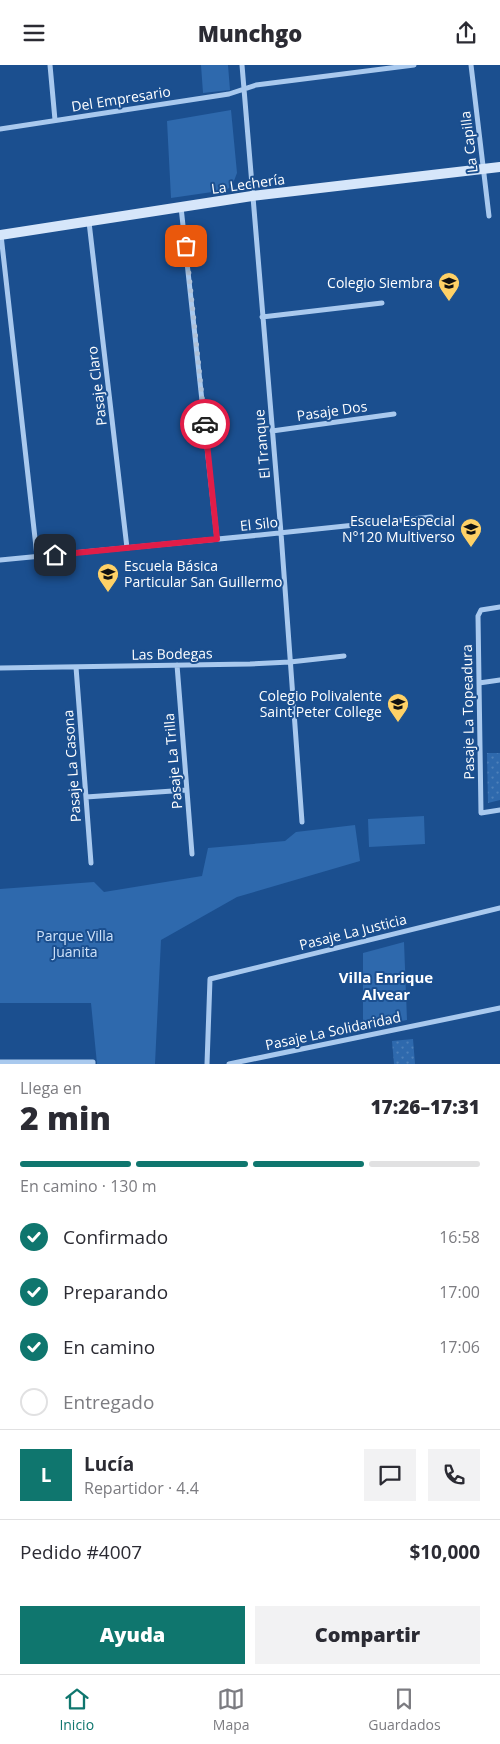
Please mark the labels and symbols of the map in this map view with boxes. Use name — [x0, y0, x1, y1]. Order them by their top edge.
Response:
street label: Del Empresario — [70, 81, 172, 116]
street label: La Capilla — [455, 110, 482, 174]
street label: La Lechería — [210, 169, 286, 198]
pin — [165, 225, 207, 267]
school or university icon: Colegio Siembra — [437, 271, 461, 302]
place label: Colegio Siembra — [327, 273, 433, 292]
street label: Pasaje Claro — [82, 345, 111, 427]
street label: Pasaje Dos — [295, 396, 369, 425]
courier — [180, 399, 230, 449]
street label: El Tranque — [249, 408, 274, 480]
place label: Escuela Especial N°120 Multiverso — [342, 511, 455, 546]
street label: El Silo — [239, 512, 279, 535]
school or university icon: Escuela Especial N°120 Multiverso — [459, 517, 483, 548]
pin — [34, 534, 76, 576]
place label: Escuela Básica Particular San Guillermo — [124, 556, 282, 591]
school or university icon: Escuela Básica Particular San Guillermo — [96, 562, 120, 593]
street label: Las Bodegas — [131, 643, 213, 664]
street label: Pasaje La Topeadura — [457, 644, 478, 780]
place label: Colegio Polivalente Saint Peter College — [259, 686, 382, 721]
school or university icon: Colegio Polivalente Saint Peter College — [386, 692, 410, 723]
street label: Pasaje La Casona — [58, 709, 85, 823]
street label: Pasaje La Trilla — [159, 712, 186, 810]
street label: Pasaje La Justicia — [297, 909, 409, 954]
park label: Parque Villa Juanita — [36, 926, 114, 961]
district label: Villa Enrique Alvear — [339, 967, 433, 1004]
street label: Pasaje La Solidaridad — [263, 1007, 402, 1054]

